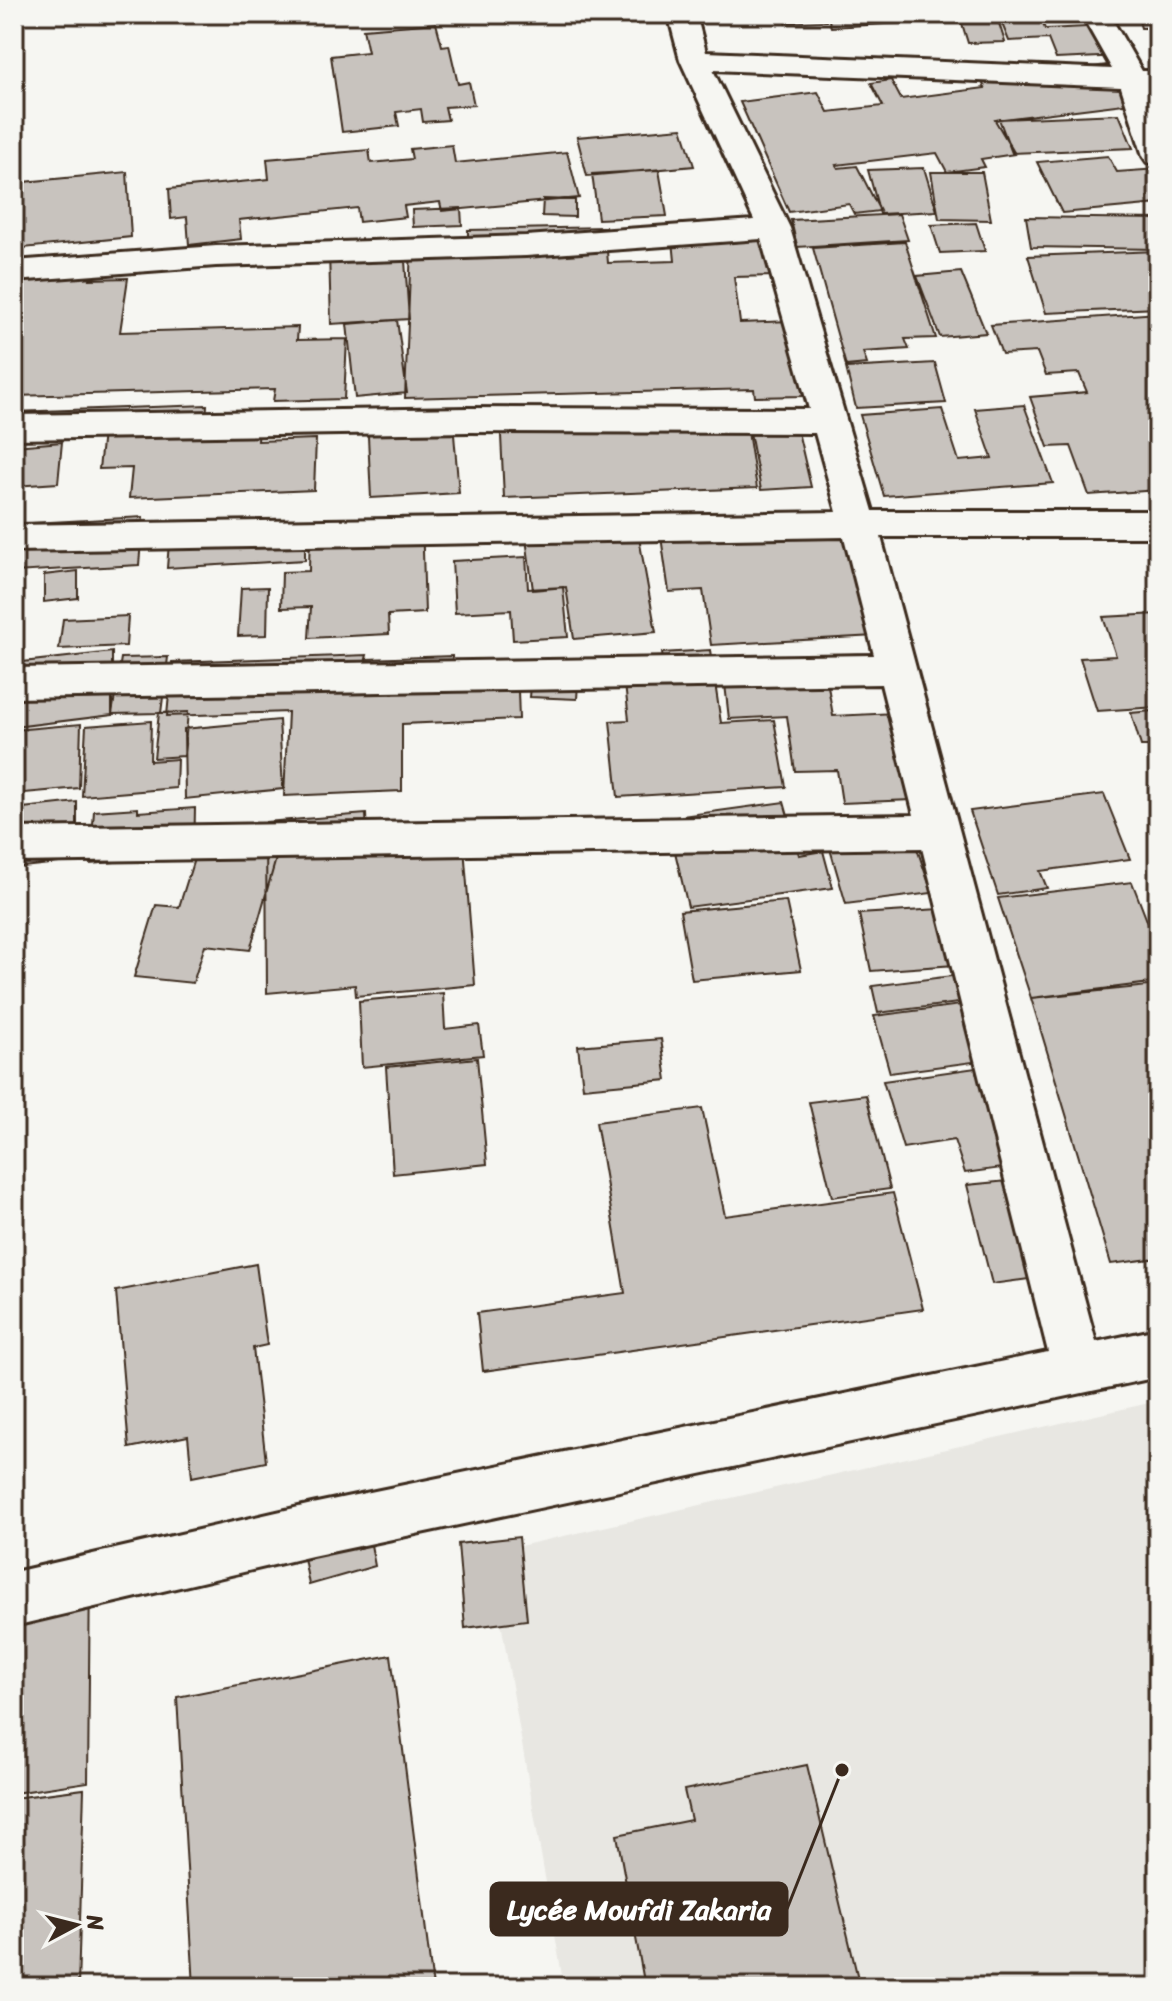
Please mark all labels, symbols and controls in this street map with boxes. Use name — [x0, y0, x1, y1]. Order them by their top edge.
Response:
callout: Lycée Moufdi Zakaria — [491, 1883, 787, 1935]
north arrow — [36, 1885, 116, 1965]
text: Lycée Moufdi Zakaria — [507, 1885, 772, 1934]
text: N — [75, 1912, 116, 1933]

